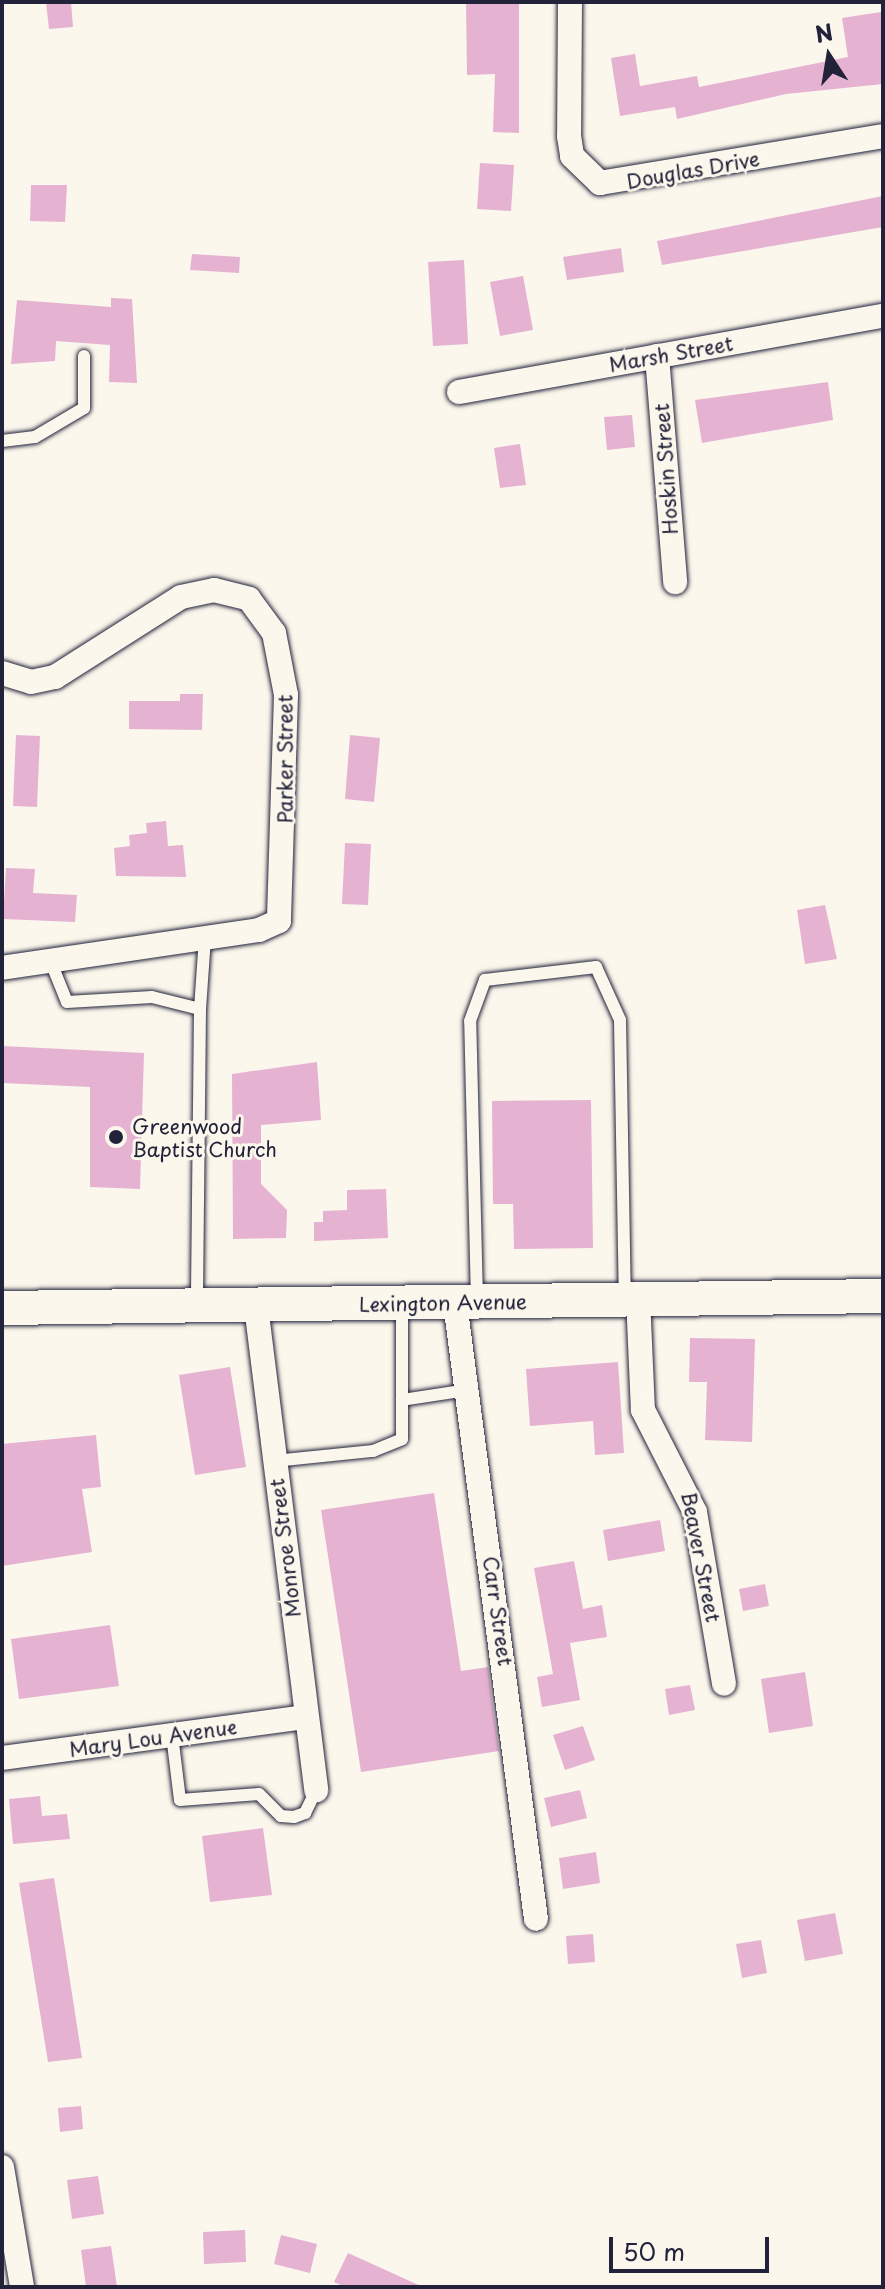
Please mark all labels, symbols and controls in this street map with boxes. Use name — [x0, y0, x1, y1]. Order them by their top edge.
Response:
text: N — [812, 14, 836, 50]
north arrow — [789, 16, 869, 96]
street label: Douglas Drive — [625, 147, 761, 193]
street label: Marsh Street — [606, 331, 736, 377]
street label: Hoskin Street — [649, 402, 683, 536]
street label: Parker Street — [273, 694, 297, 824]
place label: Greenwood Baptist Church — [132, 1114, 278, 1161]
marker: Greenwood Baptist Church — [107, 1128, 125, 1146]
street label: Lexington Avenue — [360, 1290, 526, 1316]
street label: Monroe Street — [265, 1477, 305, 1619]
street label: Beaver Street — [677, 1490, 725, 1624]
street label: Carr Street — [478, 1554, 518, 1668]
street label: Mary Lou Avenue — [69, 1715, 237, 1761]
scale bar — [613, 2221, 773, 2271]
text: 50 m — [623, 2233, 685, 2269]

